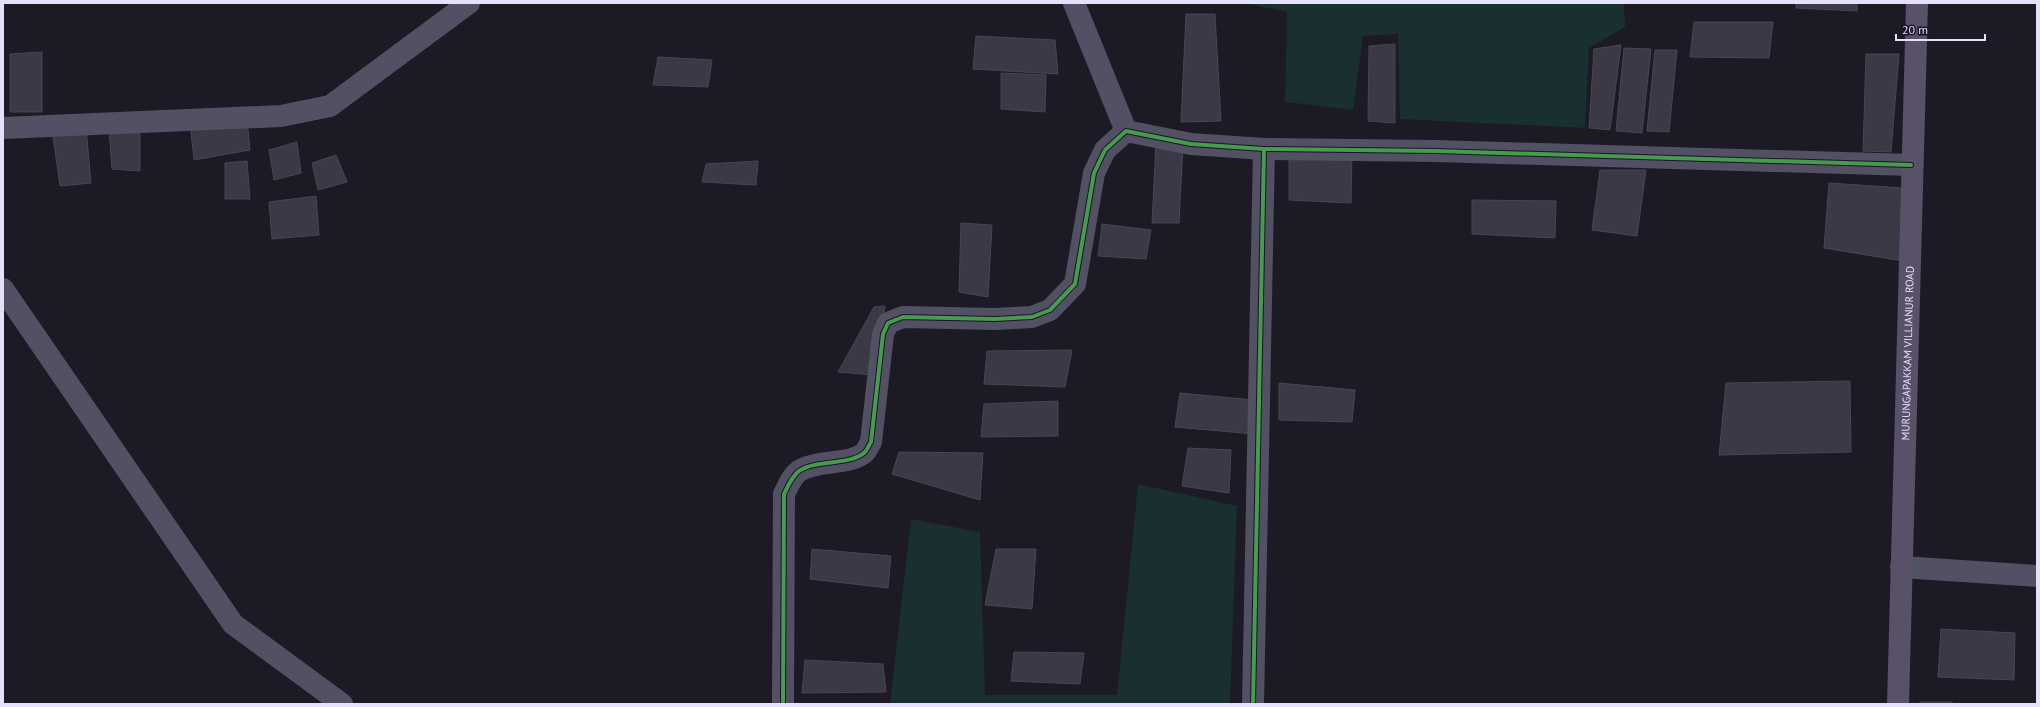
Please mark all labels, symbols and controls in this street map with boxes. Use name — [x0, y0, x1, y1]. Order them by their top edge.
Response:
scale bar — [1896, 16, 1985, 42]
text: 20 m — [1902, 22, 1928, 37]
street label: MURUNGAPAKKAM VILLIANUR ROAD — [1898, 266, 1917, 441]

